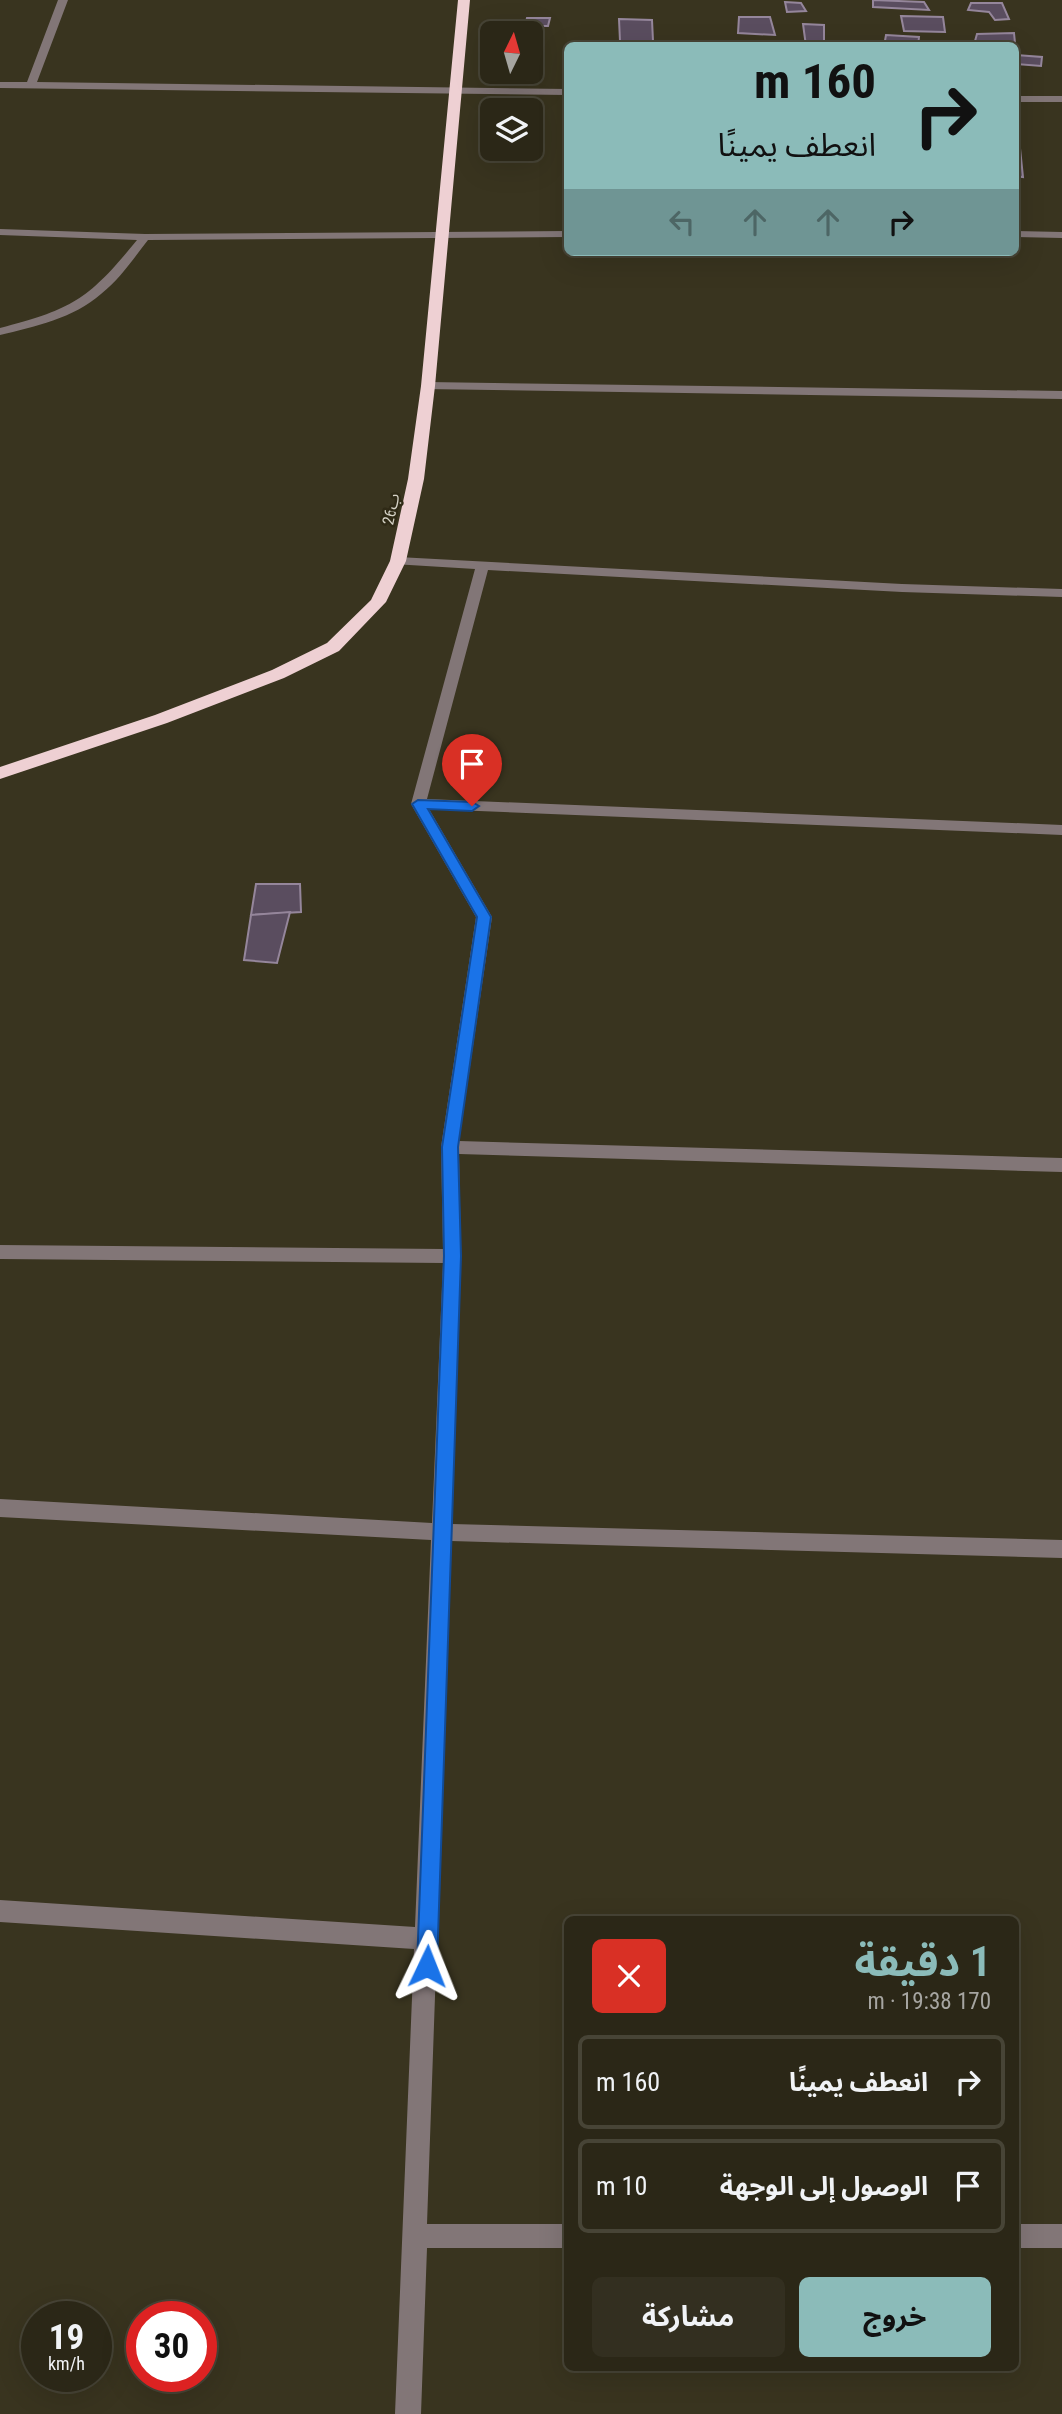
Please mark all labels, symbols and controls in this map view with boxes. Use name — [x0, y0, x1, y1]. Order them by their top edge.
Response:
north arrow — [480, 21, 542, 84]
map controls — [480, 21, 543, 161]
text: 160 m — [754, 53, 876, 110]
icon: right — [900, 70, 991, 161]
button: layers — [480, 98, 543, 161]
text: انعطف يمينًا — [718, 126, 876, 164]
icon: left — [663, 203, 701, 241]
icon: ahead — [736, 203, 774, 241]
icon: ahead — [809, 203, 847, 241]
icon: right — [882, 203, 920, 241]
street label: 26ب — [378, 491, 404, 526]
pin — [442, 734, 502, 806]
icon: arrive — [453, 745, 491, 783]
position arrow — [390, 1929, 464, 2003]
text: 1 دقيقة — [854, 1937, 991, 1986]
button: close — [592, 1939, 666, 2013]
text: 170 m · 19:38 — [867, 1988, 991, 2015]
icon: right — [949, 2063, 987, 2101]
text: 160 m — [596, 2067, 660, 2097]
text: انعطف يمينًا — [789, 2067, 928, 2097]
icon: arrive — [949, 2167, 987, 2205]
text: 10 m — [596, 2171, 647, 2201]
text: الوصول إلى الوجهة — [720, 2171, 928, 2201]
button: مشاركة — [592, 2277, 785, 2357]
button: خروج — [799, 2277, 991, 2357]
speed limit sign: 30 — [126, 2301, 217, 2392]
text: 19 — [49, 2317, 84, 2358]
text: km/h — [48, 2353, 85, 2374]

